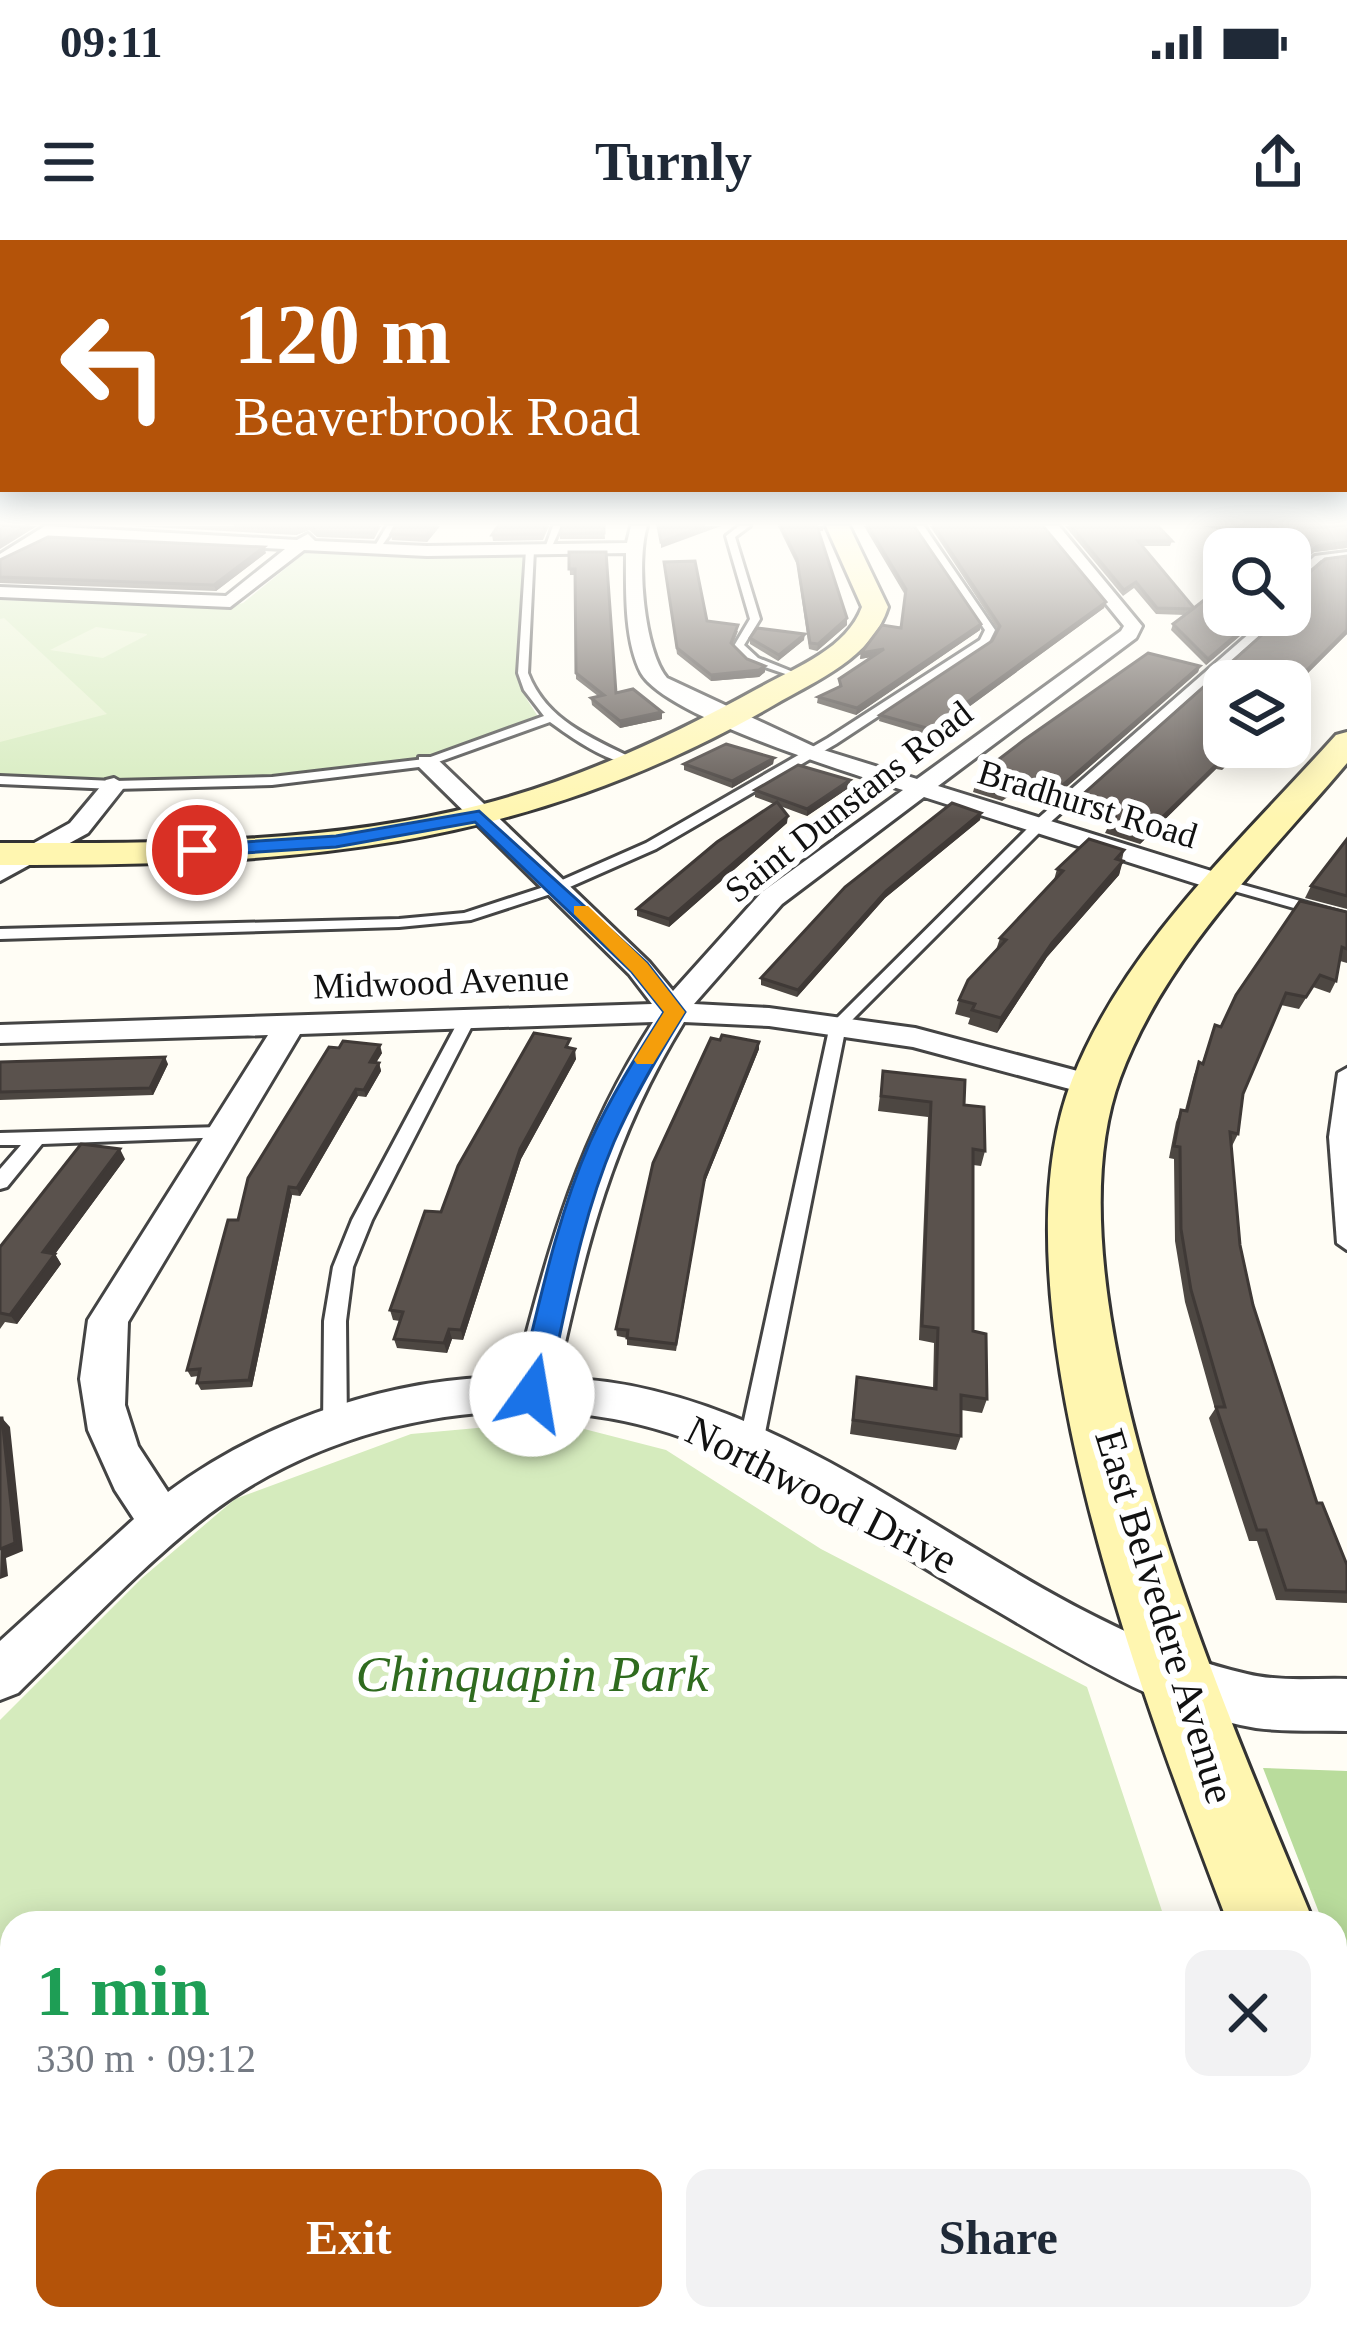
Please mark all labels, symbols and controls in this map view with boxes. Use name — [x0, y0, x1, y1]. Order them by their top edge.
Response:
text: 09:11 — [60, 17, 163, 67]
icon: menu — [36, 129, 102, 195]
icon: share — [1245, 129, 1311, 195]
text: Turnly — [595, 132, 752, 192]
icon: left — [36, 288, 192, 444]
text: 120 m — [234, 288, 451, 381]
text: Beaverbrook Road — [234, 387, 640, 447]
map controls — [1203, 528, 1311, 768]
button: search — [1203, 528, 1311, 636]
button: layers — [1203, 660, 1311, 768]
street label: Saint Dunstans Road — [717, 693, 980, 911]
street label: Bradhurst Road — [973, 752, 1202, 856]
pin — [146, 799, 248, 901]
icon: arrive — [164, 817, 230, 883]
street label: Midwood Avenue — [312, 958, 570, 1006]
position arrow — [469, 1331, 595, 1457]
street label: Northwood Drive — [679, 1407, 965, 1583]
street label: East Belvedere Avenue — [1086, 1424, 1244, 1809]
park label: Chinquapin Park — [356, 1646, 710, 1702]
button: close — [1185, 1950, 1311, 2076]
text: 1 min — [36, 1951, 210, 2031]
text: 330 m · 09:12 — [36, 2037, 256, 2080]
button: Exit — [36, 2169, 662, 2307]
button: Share — [686, 2169, 1311, 2307]

